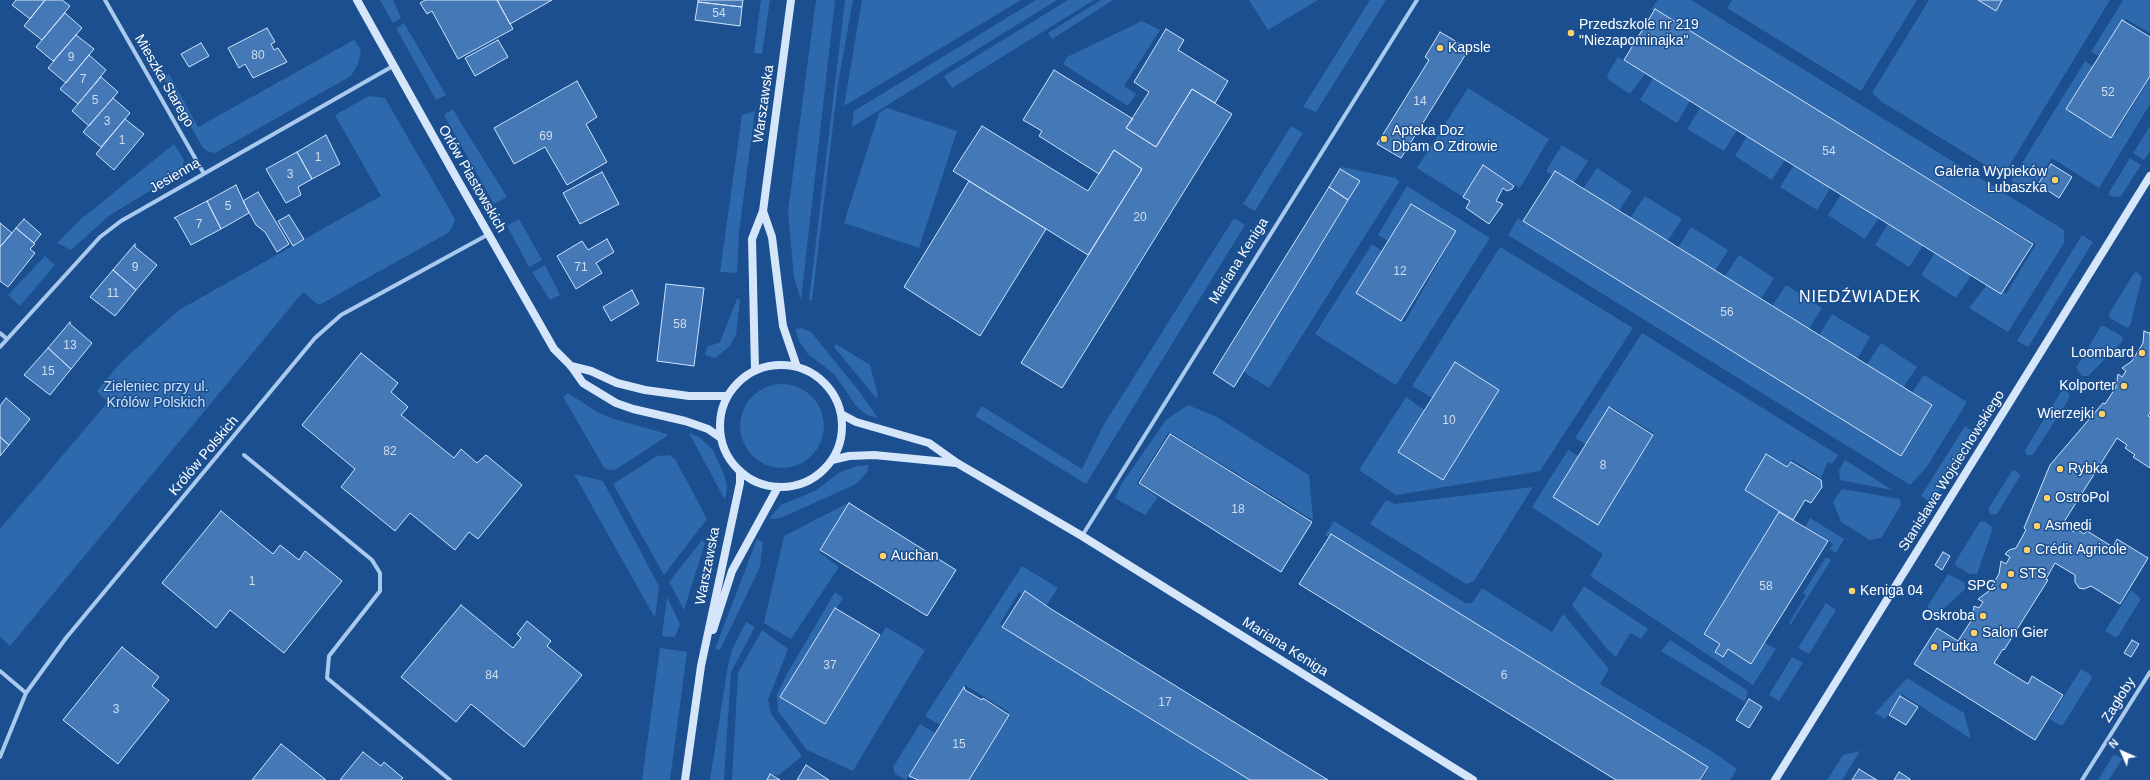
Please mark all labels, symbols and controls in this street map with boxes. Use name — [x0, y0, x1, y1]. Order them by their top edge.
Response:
house number: 54 — [712, 7, 726, 21]
place label: Przedszkole nr 219 "Niezapominajka" — [1579, 17, 1699, 50]
marker: Przedszkole nr 219 "Niezapominajka" — [1566, 28, 1576, 38]
street label: Mieszka Starego — [131, 32, 197, 130]
place label: Kapsle — [1448, 40, 1491, 56]
marker: Kapsle — [1435, 43, 1445, 53]
house number: 80 — [251, 49, 265, 63]
house number: 9 — [68, 51, 74, 65]
street label: Warszawska — [750, 64, 778, 144]
house number: 7 — [80, 73, 86, 87]
house number: 52 — [2101, 86, 2115, 100]
house number: 5 — [92, 94, 98, 108]
house number: 14 — [1413, 95, 1427, 109]
house number: 3 — [104, 115, 110, 129]
street label: Orłów Piastowskich — [434, 122, 510, 236]
place label: Apteka Doz Dbam O Zdrowie — [1392, 123, 1498, 156]
house number: 69 — [539, 130, 553, 144]
house number: 1 — [119, 134, 125, 148]
marker: Apteka Doz Dbam O Zdrowie — [1379, 134, 1389, 144]
house number: 54 — [1822, 145, 1836, 159]
house number: 1 — [315, 151, 321, 165]
street label: Jesienna — [147, 155, 203, 197]
place label: Galeria Wypieków Lubaszka — [1934, 164, 2047, 196]
house number: 3 — [287, 168, 293, 182]
marker: Galeria Wypieków Lubaszka — [2050, 175, 2060, 185]
house number: 5 — [225, 200, 231, 214]
house number: 20 — [1133, 211, 1147, 225]
street label: Mariana Keniga — [1206, 215, 1272, 307]
house number: 7 — [196, 218, 202, 232]
house number: 9 — [132, 261, 138, 275]
house number: 71 — [574, 261, 588, 275]
house number: 12 — [1393, 265, 1407, 279]
house number: 11 — [107, 287, 119, 301]
district label: NIEDŹWIADEK — [1799, 288, 1921, 308]
house number: 56 — [1720, 306, 1734, 320]
house number: 58 — [673, 318, 687, 332]
house number: 13 — [63, 339, 77, 353]
place label: Loombard — [2071, 345, 2134, 361]
marker: Loombard — [2137, 348, 2147, 358]
house number: 15 — [41, 365, 55, 379]
place label: Kolporter — [2059, 378, 2116, 394]
park label: Zieleniec przy ul. Królów Polskich — [103, 379, 209, 412]
marker: Kolporter — [2119, 381, 2129, 391]
street label: Stanisława Wojciechowskiego — [1895, 387, 2009, 555]
place label: Wierzejki — [2037, 406, 2094, 422]
marker: Wierzejki — [2097, 409, 2107, 419]
street label: Królów Polskich — [166, 413, 242, 499]
house number: 10 — [1442, 414, 1456, 428]
house number: 82 — [383, 445, 397, 459]
house number: 8 — [1600, 459, 1606, 473]
place label: Rybka — [2068, 461, 2108, 477]
marker: Rybka — [2055, 464, 2065, 474]
place label: OstroPol — [2055, 490, 2109, 506]
marker: OstroPol — [2042, 493, 2052, 503]
house number: 18 — [1231, 503, 1245, 517]
place label: Asmedi — [2045, 518, 2092, 534]
marker: Asmedi — [2032, 521, 2042, 531]
street label: Warszawska — [692, 526, 724, 606]
place label: Crédit Agricole — [2035, 542, 2127, 558]
marker: Crédit Agricole — [2022, 545, 2032, 555]
place label: Auchan — [891, 548, 938, 564]
marker: Auchan — [878, 551, 888, 561]
place label: STS — [2019, 566, 2046, 582]
marker: STS — [2006, 569, 2016, 579]
house number: 1 — [249, 575, 255, 589]
place label: SPC — [1967, 578, 1996, 594]
house number: 58 — [1759, 580, 1773, 594]
marker: SPC — [1999, 581, 2009, 591]
place label: Keniga 04 — [1860, 583, 1923, 599]
marker: Keniga 04 — [1847, 586, 1857, 596]
place label: Oskroba — [1922, 608, 1975, 624]
marker: Oskroba — [1978, 611, 1988, 621]
street label: Mariana Keniga — [1239, 614, 1331, 680]
place label: Salon Gier — [1982, 625, 2048, 641]
marker: Salon Gier — [1969, 628, 1979, 638]
place label: Putka — [1942, 639, 1978, 655]
marker: Putka — [1929, 642, 1939, 652]
house number: 37 — [823, 659, 837, 673]
house number: 84 — [485, 669, 499, 683]
house number: 6 — [1501, 669, 1507, 683]
street label: Zagłoby — [2099, 674, 2139, 726]
house number: 17 — [1158, 696, 1172, 710]
house number: 3 — [113, 703, 119, 717]
north arrow — [2102, 732, 2142, 772]
text: N — [2106, 736, 2121, 751]
house number: 15 — [952, 738, 966, 752]

